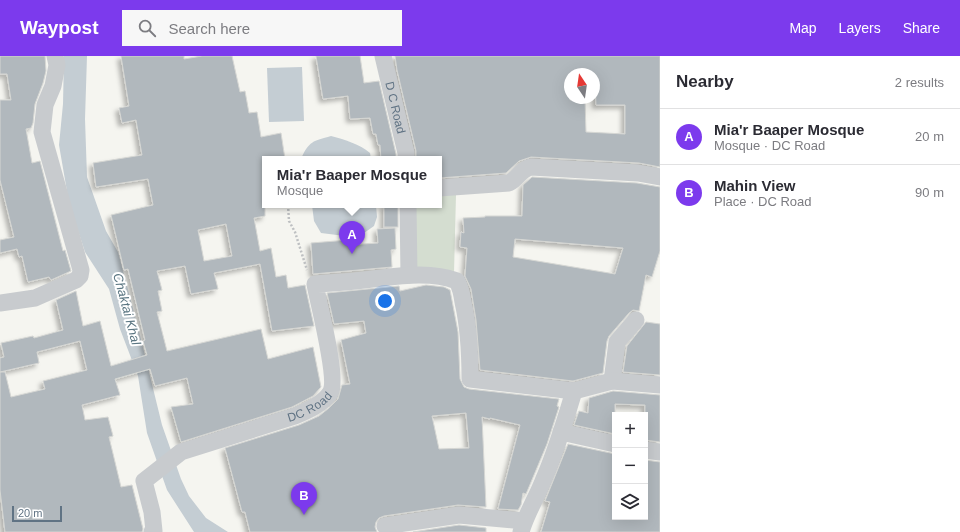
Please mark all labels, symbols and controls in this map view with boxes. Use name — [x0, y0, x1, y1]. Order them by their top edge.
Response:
search box — [122, 10, 402, 46]
text: Waypost — [20, 17, 98, 38]
icon: search — [136, 17, 158, 39]
text: Search here — [168, 20, 250, 37]
text: Map — [789, 20, 817, 36]
text: Layers — [839, 20, 881, 36]
text: Share — [903, 20, 940, 36]
north arrow — [564, 68, 600, 104]
text: Nearby — [676, 72, 734, 91]
text: 2 results — [895, 75, 944, 90]
street label: D C Road — [382, 80, 408, 135]
text: Mia'r Baaper Mosque — [714, 121, 864, 138]
text: A — [684, 129, 694, 144]
text: 20 m — [915, 129, 944, 144]
text: Mosque · DC Road — [714, 138, 825, 153]
popup — [262, 156, 442, 208]
text: Mia'r Baaper Mosque — [277, 166, 427, 183]
text: Mahin View — [714, 177, 795, 194]
text: Mosque — [277, 183, 323, 198]
text: B — [684, 185, 694, 200]
text: 90 m — [915, 185, 944, 200]
text: Place · DC Road — [714, 194, 812, 209]
pin: A — [339, 221, 365, 254]
water label: Chaktai Khal — [110, 271, 144, 348]
your location — [375, 291, 395, 311]
street label: DC Road — [286, 389, 335, 425]
map controls — [612, 412, 648, 520]
button: + — [612, 412, 648, 448]
button: − — [612, 448, 648, 484]
pin: B — [291, 482, 317, 515]
button: layers — [612, 484, 648, 520]
scale bar — [12, 504, 62, 523]
text: 20 m — [18, 507, 42, 519]

